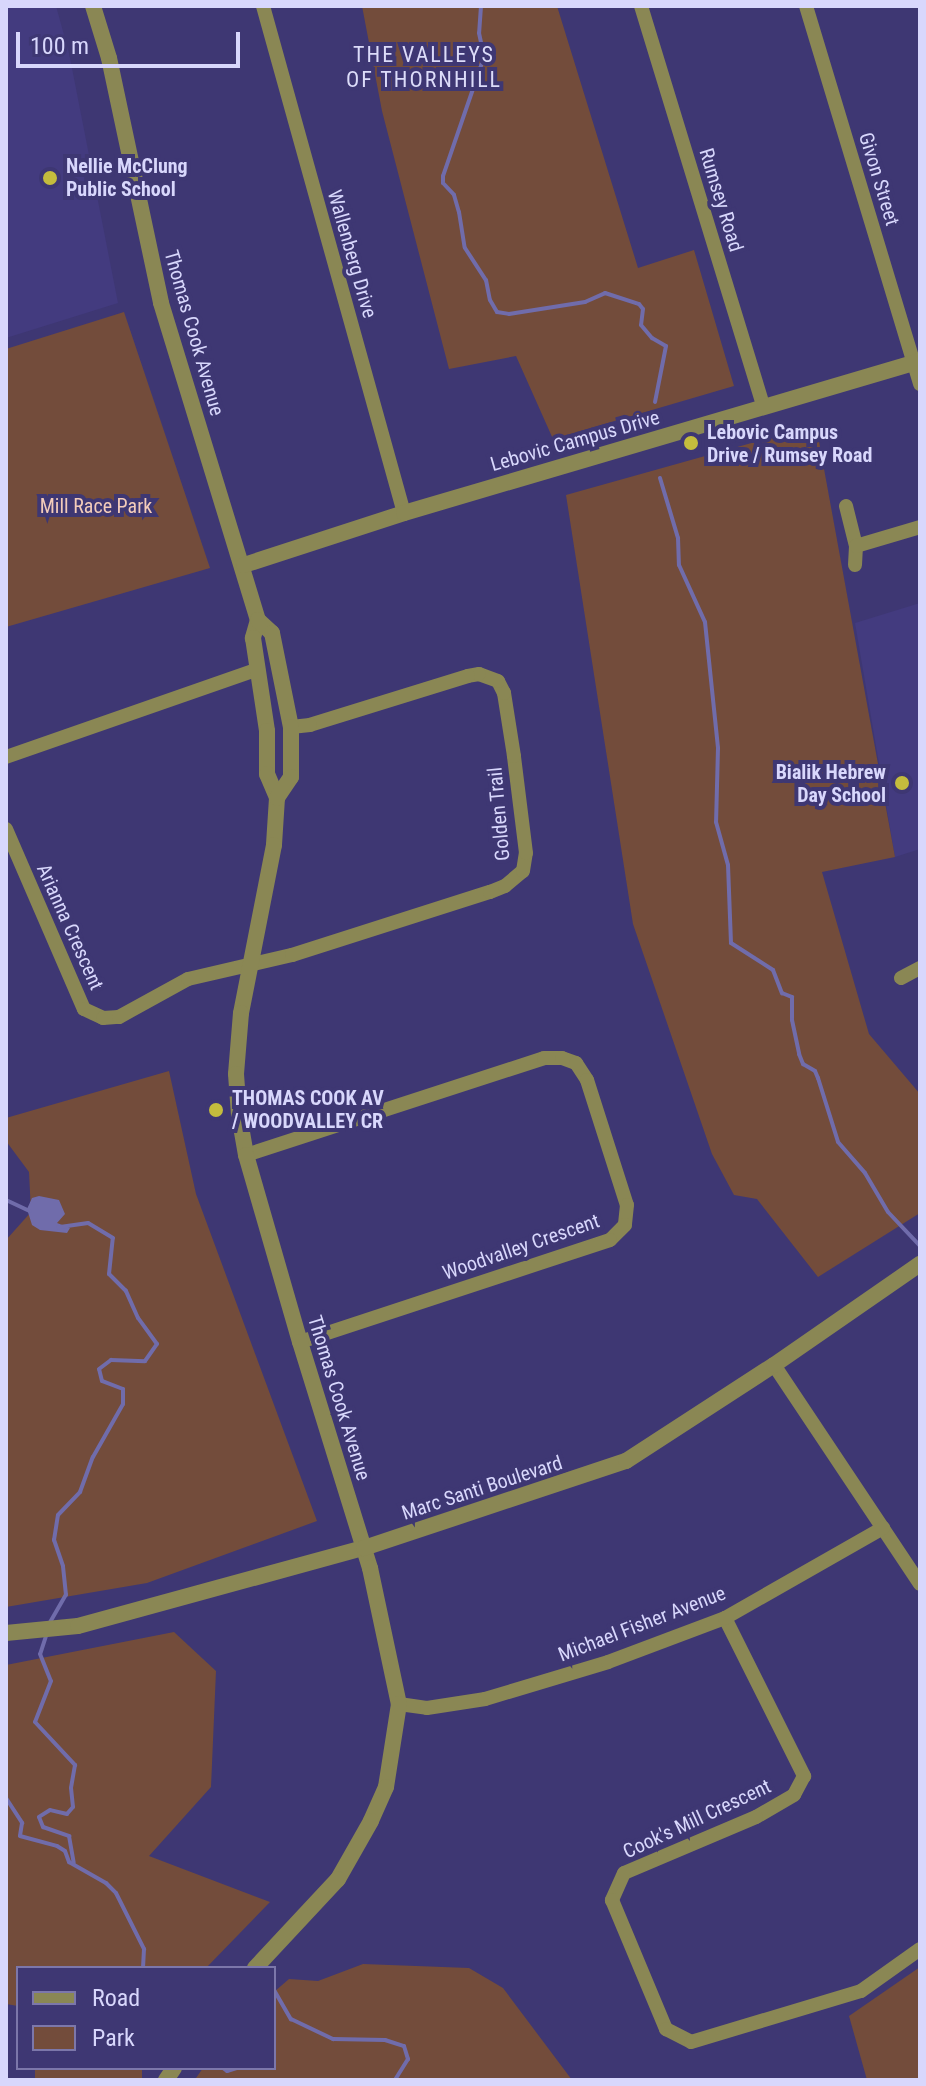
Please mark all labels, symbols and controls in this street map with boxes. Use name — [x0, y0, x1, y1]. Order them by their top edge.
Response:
scale bar — [20, 16, 244, 66]
text: 100 m — [30, 32, 89, 60]
district label: THE VALLEYS OF THORNHILL — [346, 41, 502, 92]
street label: Givon Street — [853, 130, 905, 228]
street label: Rumsey Road — [694, 145, 748, 255]
place label: Nellie McClung Public School — [66, 154, 188, 201]
marker: Nellie McClung Public School — [41, 169, 59, 187]
street label: Wallenberg Drive — [322, 187, 382, 321]
street label: Thomas Cook Avenue — [159, 247, 229, 419]
street label: Lebovic Campus Drive — [488, 405, 662, 477]
place label: Lebovic Campus Drive / Rumsey Road — [707, 420, 872, 467]
marker: Lebovic Campus Drive / Rumsey Road — [682, 434, 700, 452]
park label: Mill Race Park — [40, 494, 152, 518]
place label: Bialik Hebrew Day School — [776, 760, 886, 807]
street label: Golden Trail — [483, 766, 515, 862]
marker: Bialik Hebrew Day School — [893, 774, 911, 792]
street label: Arianna Crescent — [32, 860, 108, 994]
place label: THOMAS COOK AV / WOODVALLEY CR — [232, 1086, 384, 1133]
marker: THOMAS COOK AV / WOODVALLEY CR — [207, 1101, 225, 1119]
street label: Woodvalley Crescent — [439, 1209, 603, 1285]
street label: Thomas Cook Avenue — [303, 1313, 375, 1483]
street label: Marc Santi Boulevard — [399, 1451, 565, 1525]
street label: Michael Fisher Avenue — [555, 1581, 729, 1667]
street label: Cook's Mill Crescent — [619, 1774, 775, 1864]
legend — [16, 1966, 276, 2070]
text: Road — [92, 1984, 140, 2012]
text: Park — [92, 2024, 135, 2052]

